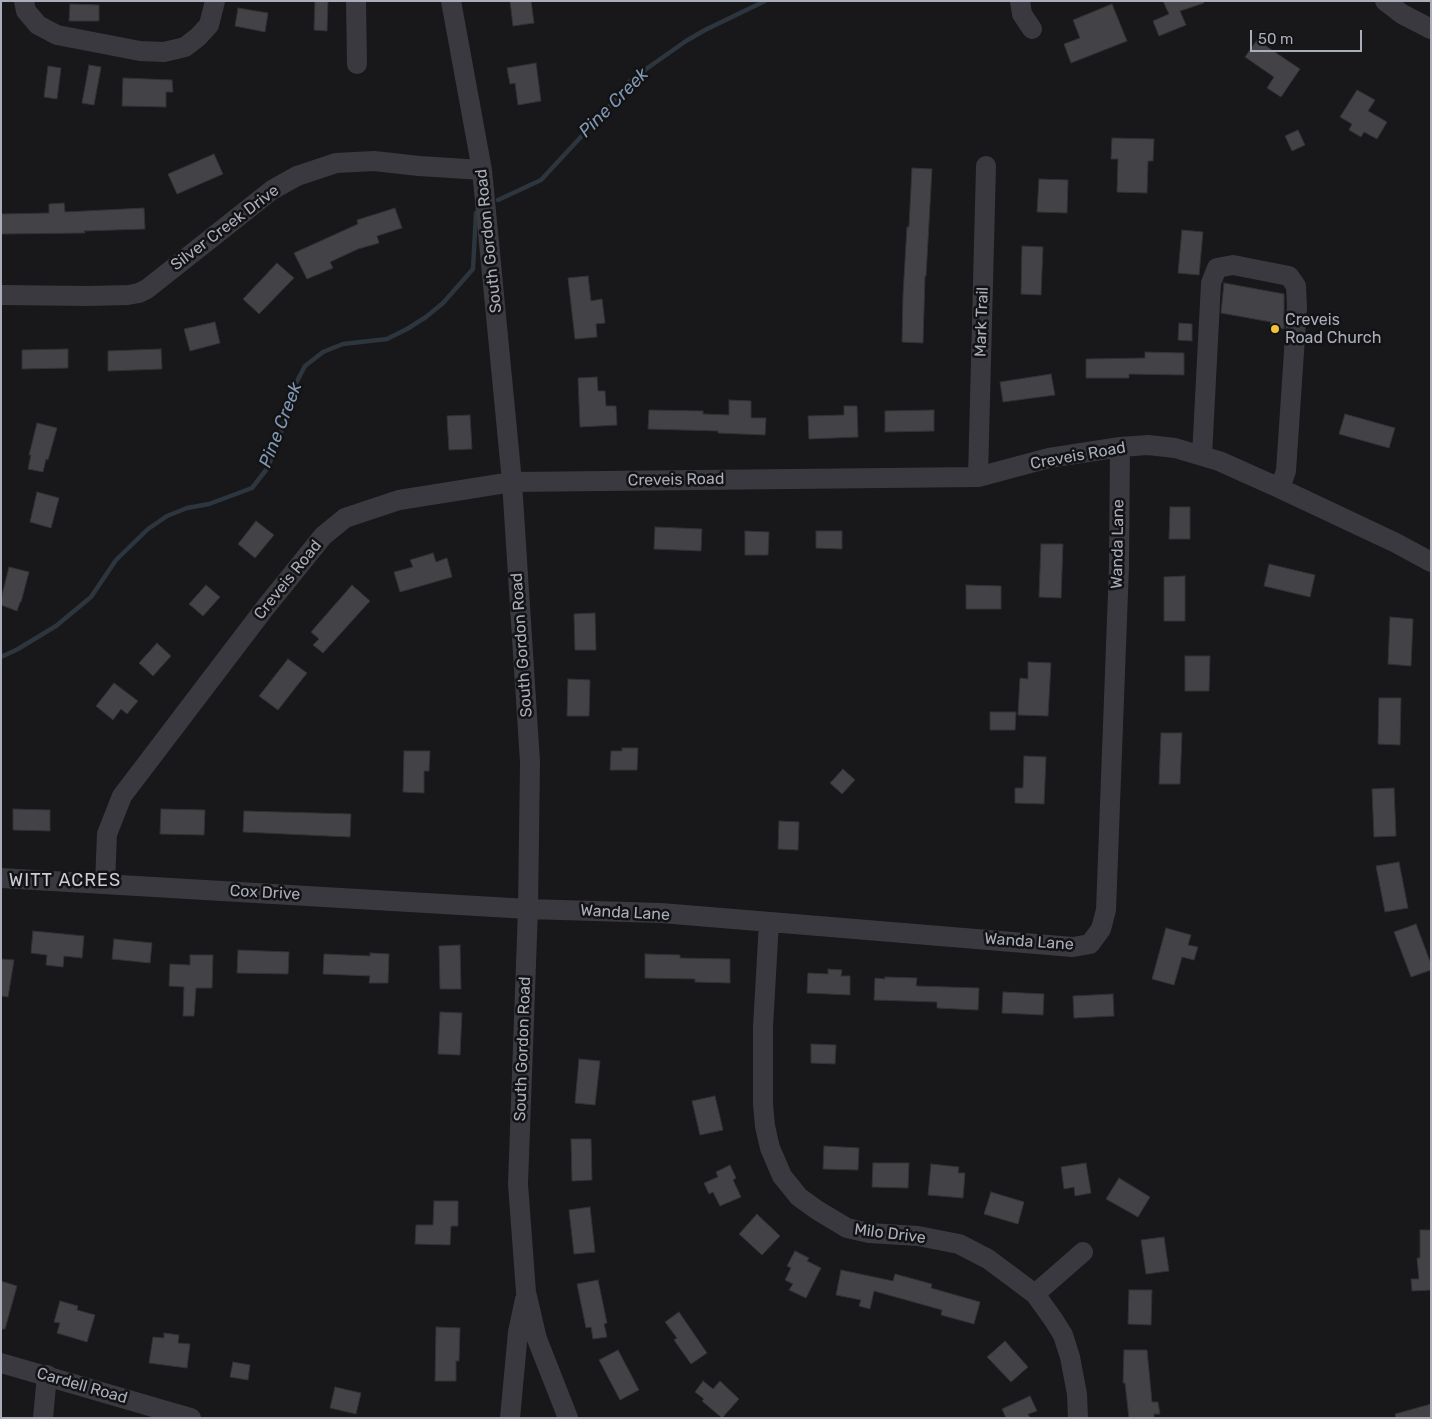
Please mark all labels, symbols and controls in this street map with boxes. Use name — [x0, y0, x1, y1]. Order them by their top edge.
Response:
scale bar — [1252, 20, 1364, 52]
text: 50 m — [1258, 30, 1293, 48]
water label: Pine Creek — [575, 64, 653, 142]
street label: South Gordon Road — [472, 168, 506, 314]
street label: Silver Creek Drive — [167, 181, 283, 275]
street label: Mark Trail — [971, 287, 993, 357]
place label: Creveis Road Church — [1285, 310, 1381, 348]
marker: Creveis Road Church — [1269, 323, 1281, 335]
water label: Pine Creek — [255, 379, 307, 471]
street label: Creveis Road — [1029, 438, 1127, 474]
street label: Creveis Road — [628, 470, 724, 490]
street label: Wanda Lane — [1108, 499, 1128, 589]
street label: Creveis Road — [250, 536, 326, 624]
street label: South Gordon Road — [507, 572, 537, 718]
district label: WITT ACRES — [8, 870, 122, 892]
street label: Cox Drive — [229, 882, 301, 904]
street label: Wanda Lane — [580, 901, 670, 925]
street label: Wanda Lane — [984, 929, 1074, 955]
street label: South Gordon Road — [511, 976, 535, 1122]
street label: Milo Drive — [853, 1220, 927, 1248]
street label: Cardell Road — [34, 1364, 130, 1408]

